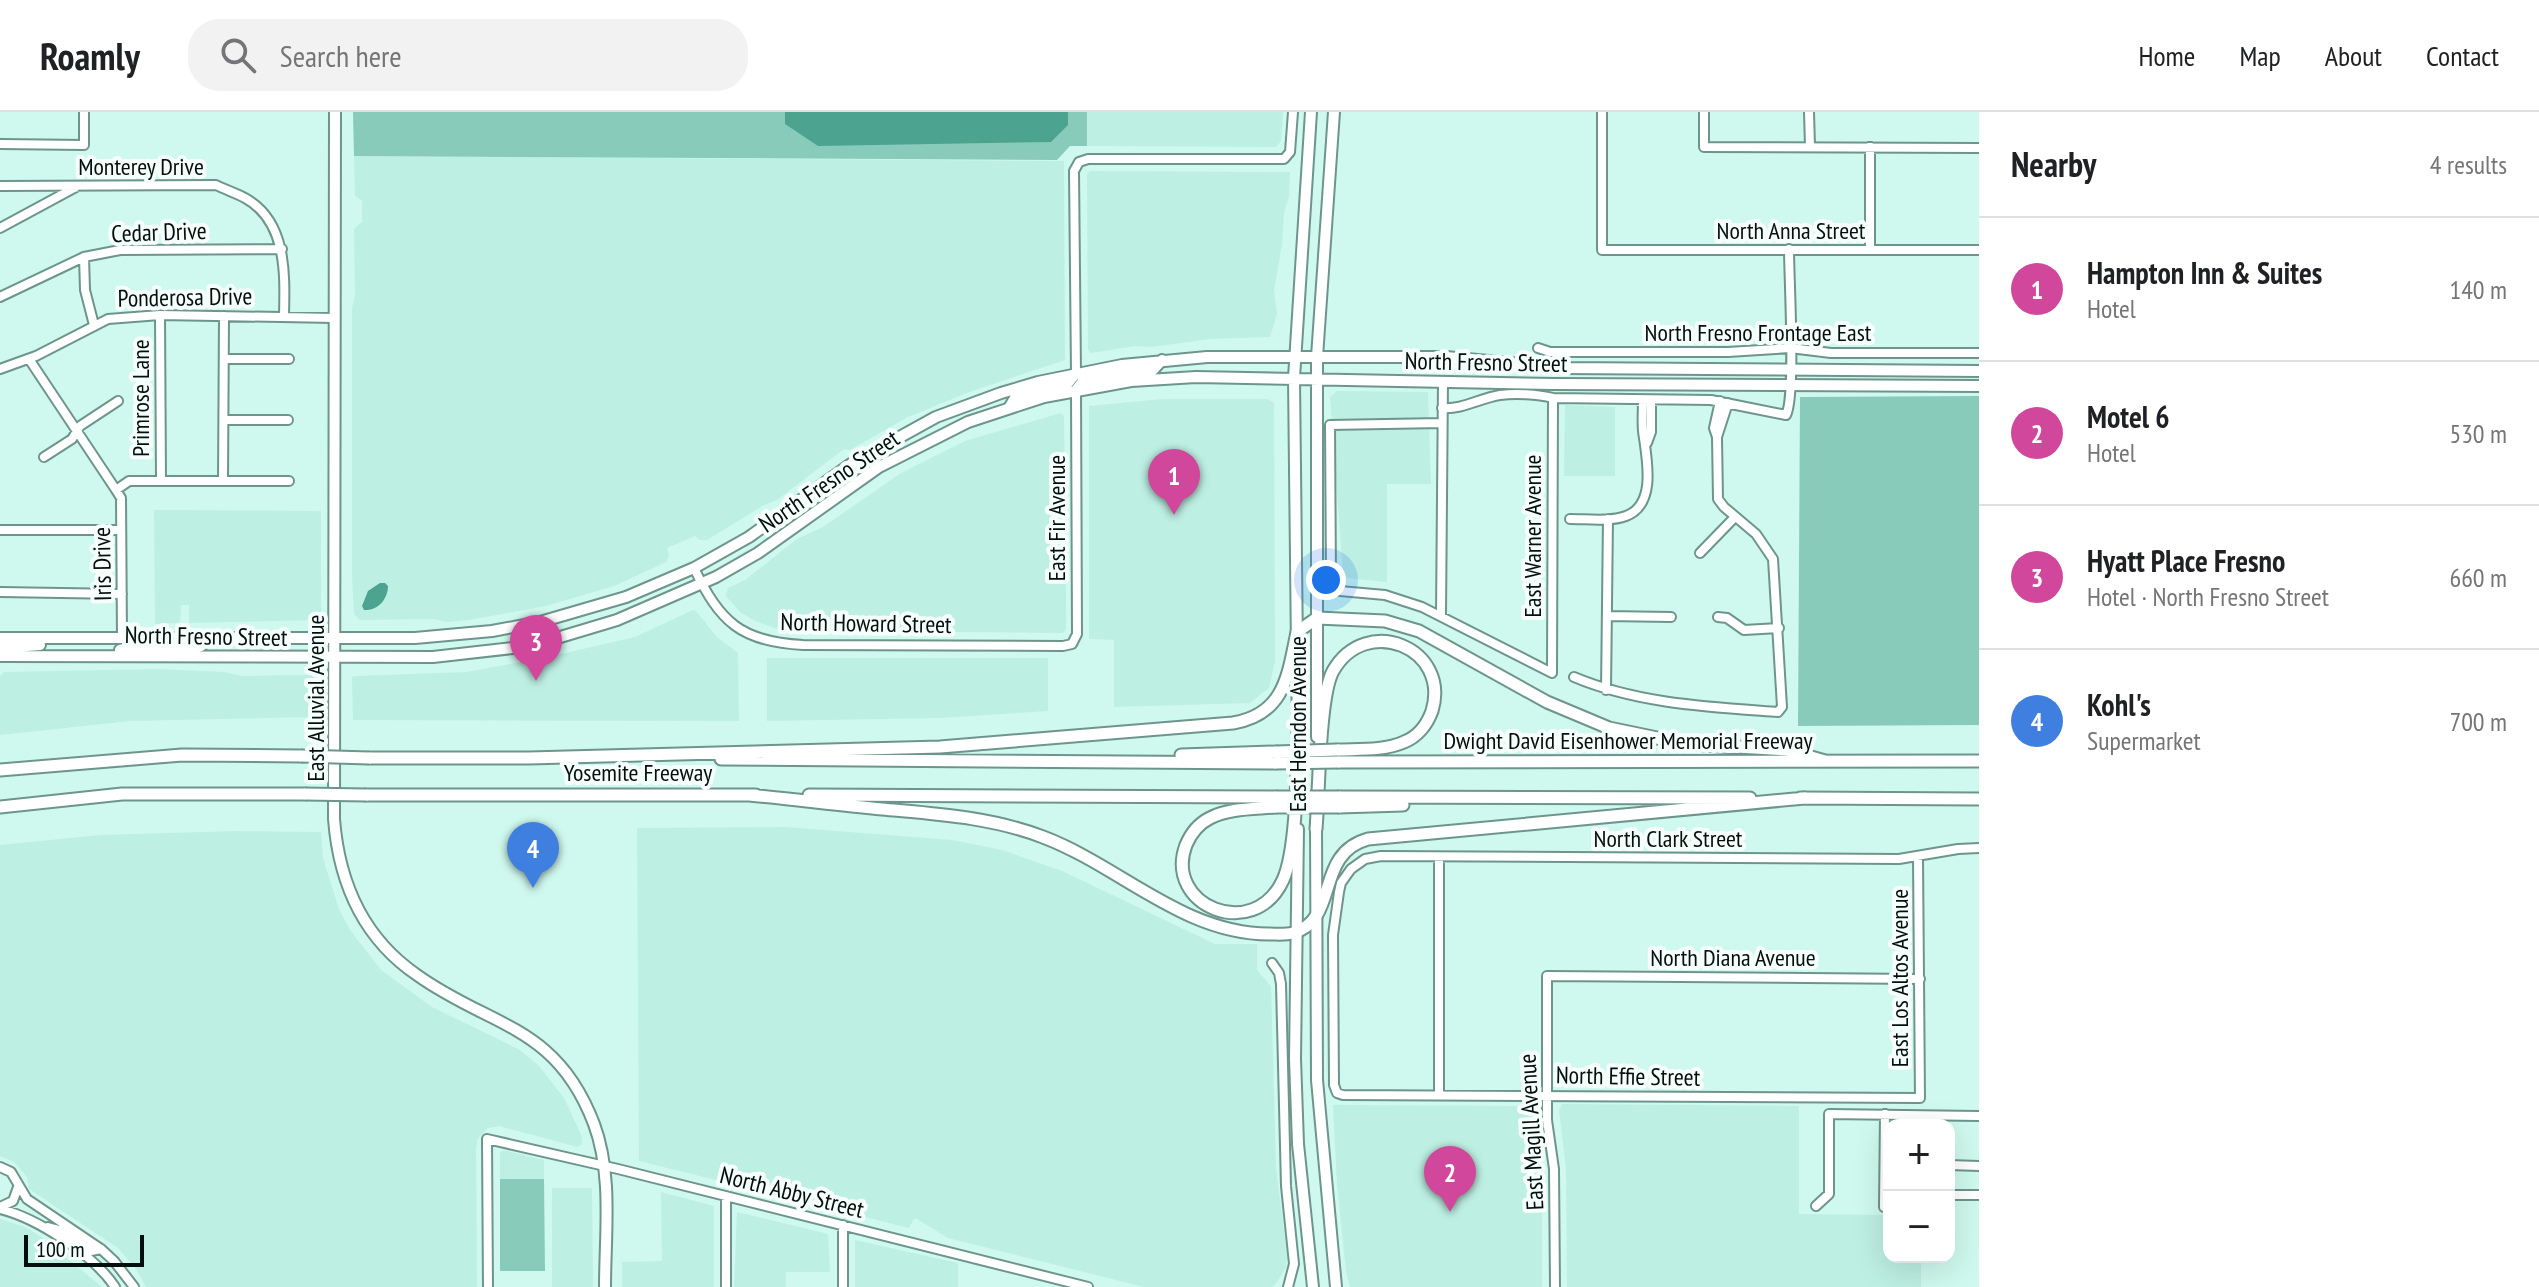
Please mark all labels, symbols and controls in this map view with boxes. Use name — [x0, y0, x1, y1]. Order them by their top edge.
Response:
search box — [188, 19, 748, 91]
text: Roamly — [40, 31, 140, 80]
icon: search — [216, 33, 260, 77]
text: Search here — [280, 36, 402, 75]
text: Home — [2139, 37, 2195, 74]
text: Map — [2239, 37, 2281, 74]
text: About — [2325, 37, 2382, 74]
text: Contact — [2426, 37, 2499, 74]
text: Nearby — [2011, 142, 2096, 186]
text: 4 results — [2430, 148, 2507, 181]
street label: Monterey Drive — [78, 151, 204, 182]
street label: Cedar Drive — [111, 215, 207, 249]
street label: North Anna Street — [1717, 215, 1866, 246]
text: Hampton Inn & Suites — [2087, 253, 2322, 292]
text: 1 — [2031, 273, 2043, 306]
text: 140 m — [2449, 273, 2507, 306]
street label: Ponderosa Drive — [117, 280, 253, 314]
text: Hotel — [2087, 292, 2136, 325]
street label: North Fresno Frontage East — [1645, 317, 1872, 348]
street label: Primrose Lane — [125, 339, 156, 457]
street label: North Fresno Street — [1404, 345, 1568, 379]
text: Motel 6 — [2087, 397, 2170, 436]
text: 2 — [2031, 417, 2043, 450]
text: 530 m — [2449, 417, 2507, 450]
street label: North Fresno Street — [753, 422, 906, 539]
text: Hotel — [2087, 436, 2136, 469]
pin: 1 — [1148, 449, 1200, 515]
street label: East Fir Avenue — [1041, 455, 1072, 581]
street label: East Warner Avenue — [1517, 455, 1548, 617]
street label: Iris Drive — [86, 527, 118, 601]
text: Hyatt Place Fresno — [2087, 541, 2285, 580]
your location — [1306, 560, 1346, 600]
text: 3 — [2031, 561, 2043, 594]
text: 660 m — [2449, 561, 2507, 594]
text: Hotel · North Fresno Street — [2087, 580, 2329, 613]
street label: North Howard Street — [780, 606, 952, 640]
street label: East Alluvial Avenue — [300, 615, 331, 781]
pin: 3 — [510, 615, 562, 681]
street label: North Fresno Street — [124, 619, 288, 653]
street label: East Herndon Avenue — [1282, 636, 1313, 812]
text: Kohl's — [2087, 685, 2151, 724]
text: 4 — [2031, 705, 2043, 738]
text: 700 m — [2449, 705, 2507, 738]
text: Supermarket — [2087, 724, 2201, 757]
street label: Dwight David Eisenhower Memorial Freeway — [1443, 725, 1813, 756]
street label: Yosemite Freeway — [564, 757, 712, 788]
pin: 4 — [507, 822, 559, 888]
street label: North Clark Street — [1594, 823, 1743, 854]
street label: East Los Altos Avenue — [1884, 889, 1915, 1067]
street label: North Diana Avenue — [1650, 942, 1816, 973]
street label: East Magill Avenue — [1511, 1053, 1551, 1211]
street label: North Effie Street — [1556, 1059, 1701, 1093]
map controls — [1883, 1119, 1955, 1263]
button: + — [1883, 1119, 1955, 1191]
pin: 2 — [1424, 1146, 1476, 1212]
street label: North Abby Street — [717, 1159, 867, 1225]
button: − — [1883, 1191, 1955, 1263]
scale bar — [24, 1231, 144, 1267]
text: 100 m — [36, 1235, 85, 1263]

